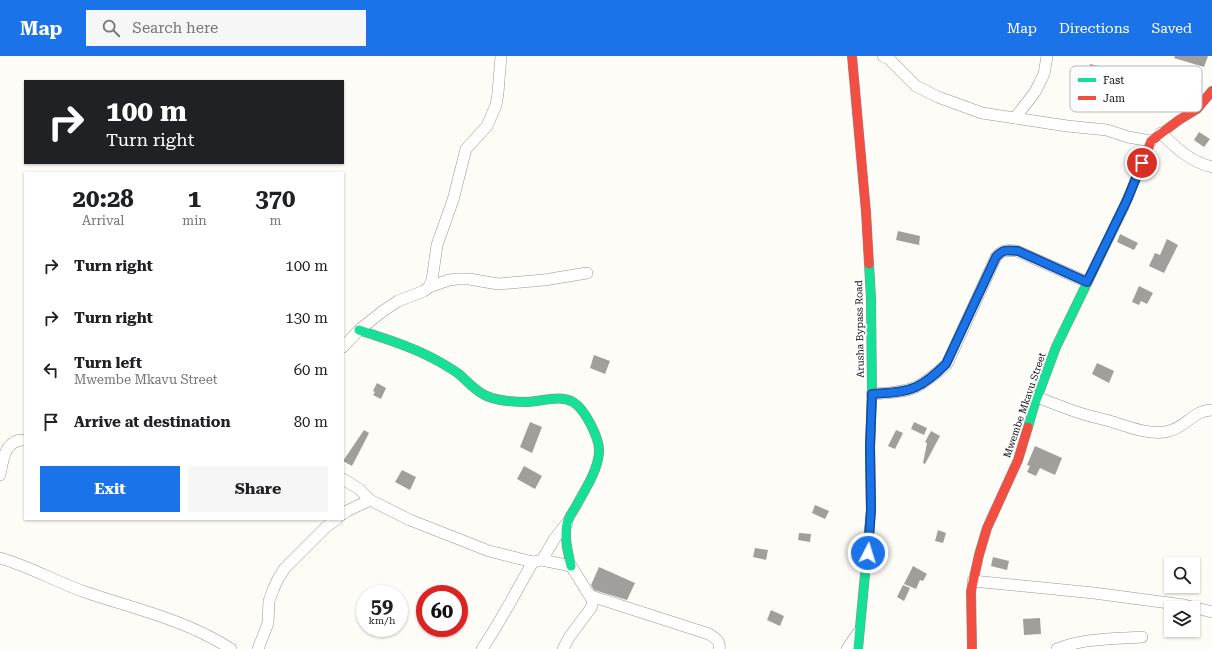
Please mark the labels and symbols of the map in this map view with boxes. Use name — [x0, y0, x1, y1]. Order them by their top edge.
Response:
legend — [1070, 66, 1202, 112]
text: Fast — [1103, 74, 1124, 87]
text: Jam — [1103, 92, 1125, 105]
pin — [1125, 146, 1159, 180]
street label: Arusha Bypass Road — [853, 280, 866, 378]
street label: Mwembe Mkavu Street — [1001, 351, 1048, 459]
position arrow — [847, 532, 889, 574]
speed limit sign: 60 — [416, 585, 468, 637]

